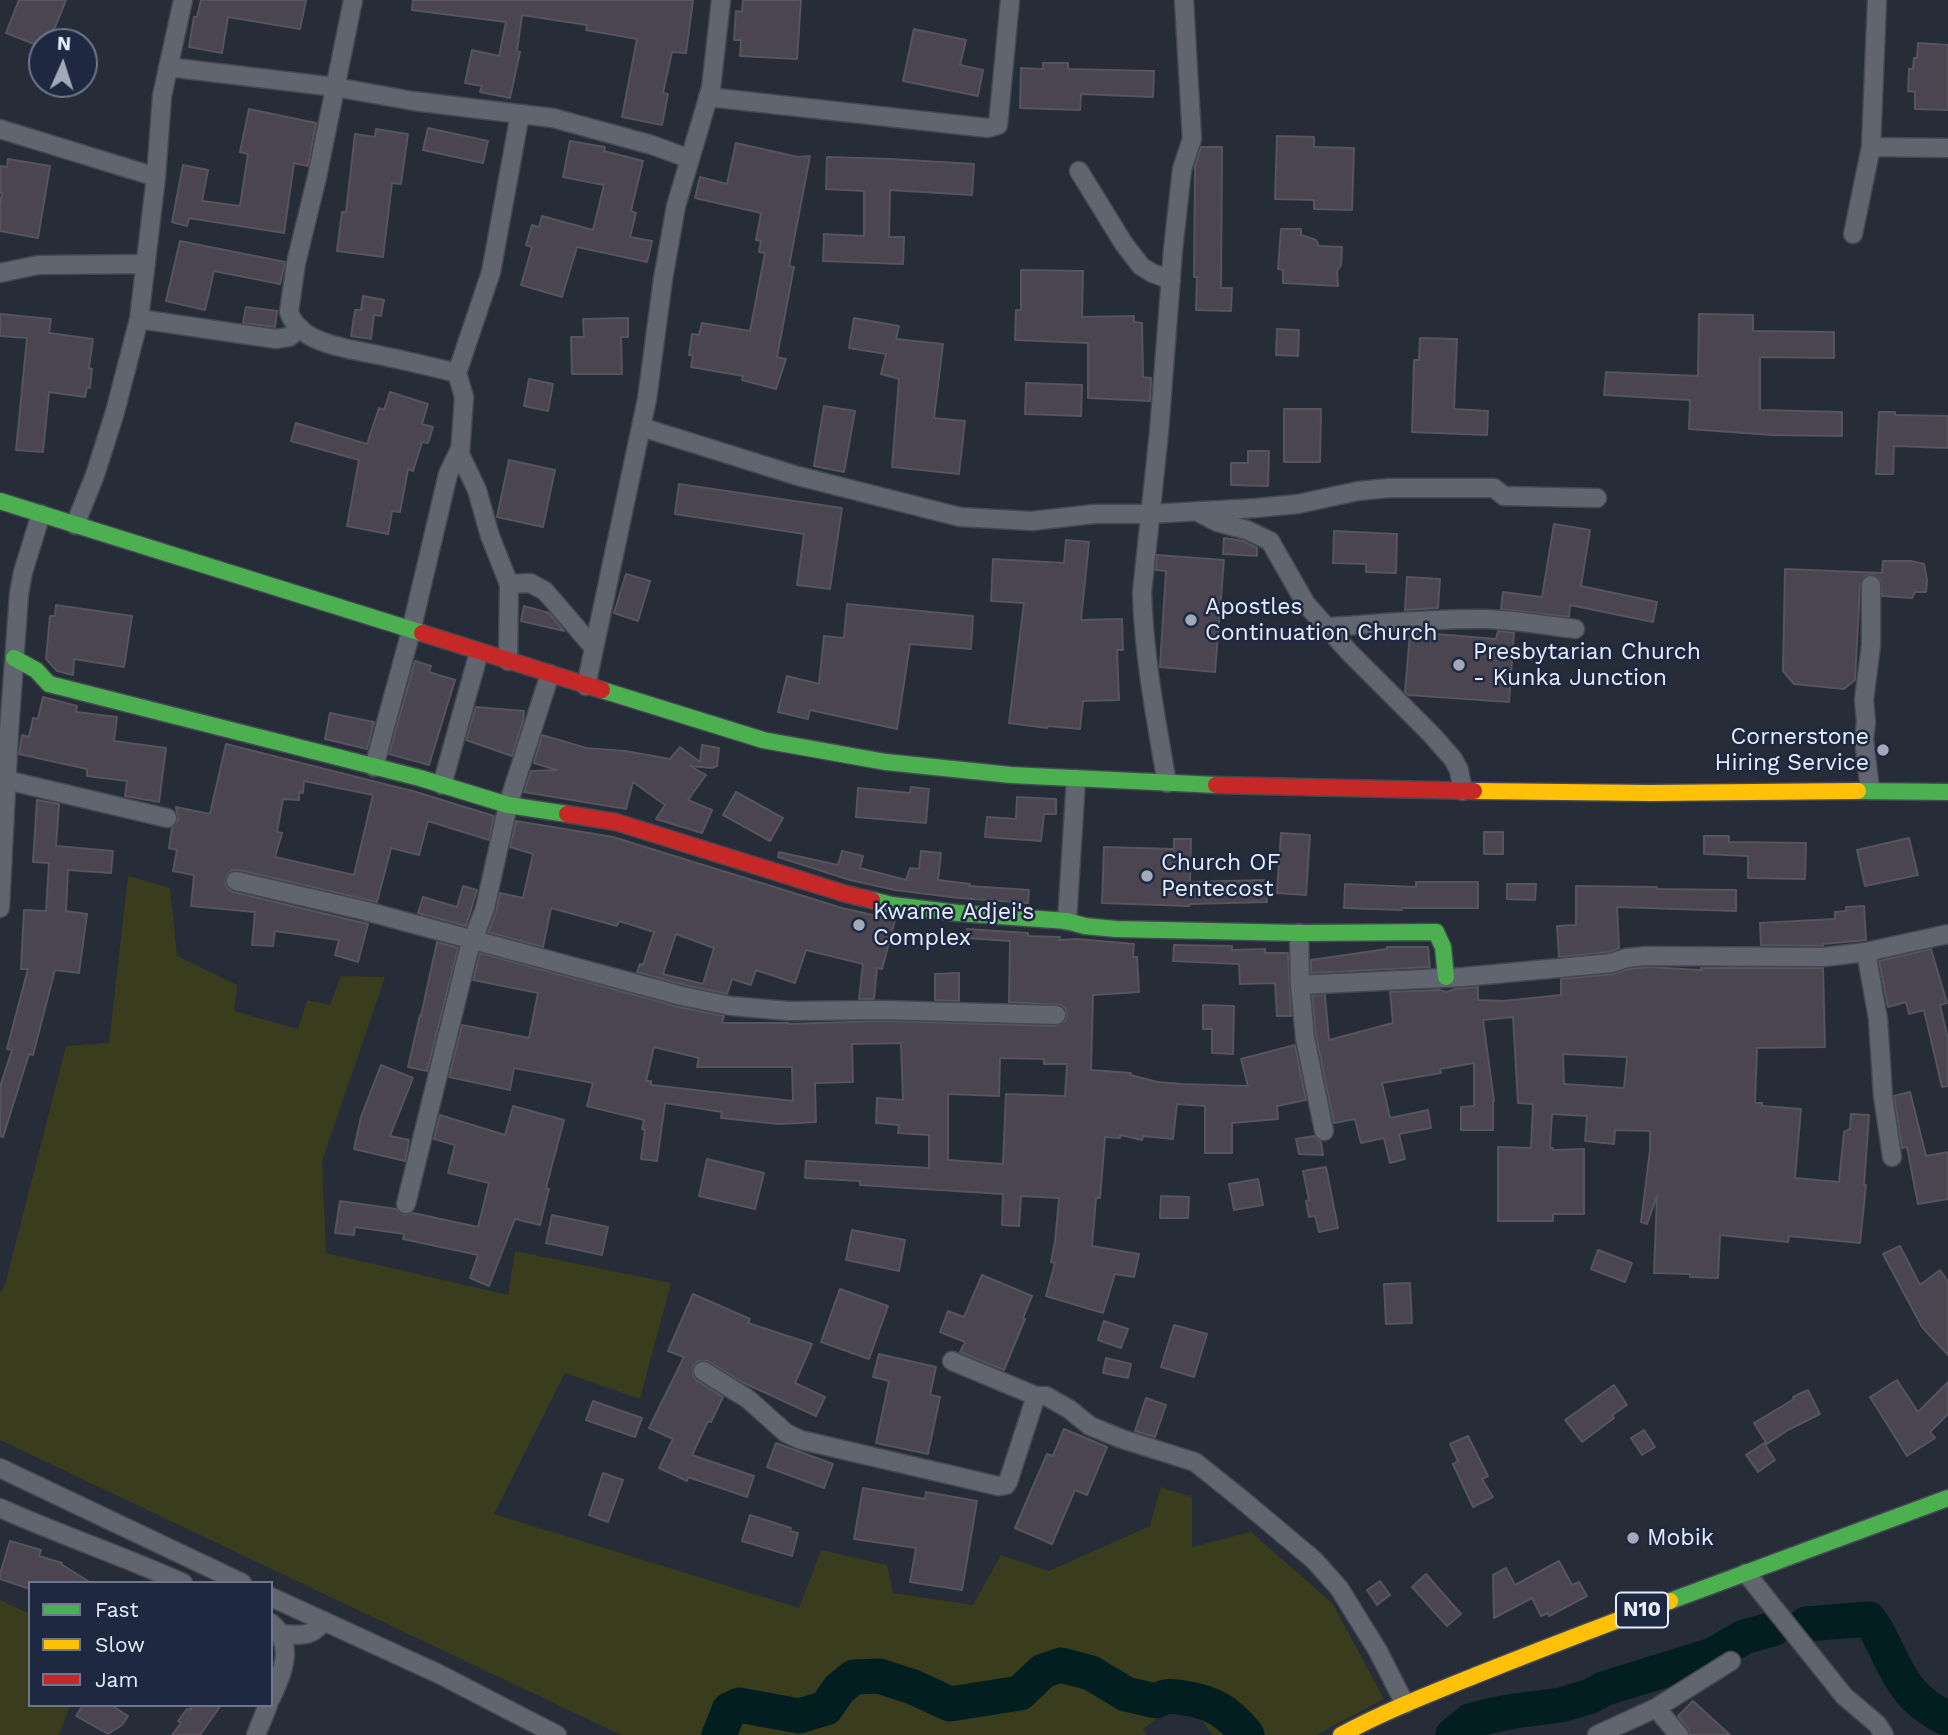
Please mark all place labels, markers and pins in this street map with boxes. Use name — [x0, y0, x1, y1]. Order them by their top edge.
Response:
place label: Apostles Continuation Church — [1205, 593, 1437, 647]
marker: Apostles Continuation Church — [1183, 612, 1199, 628]
place label: Presbytarian Church - Kunka Junction — [1473, 638, 1701, 692]
marker: Presbytarian Church - Kunka Junction — [1451, 657, 1467, 673]
place label: Cornerstone Hiring Service — [1715, 723, 1869, 777]
marker: Cornerstone Hiring Service — [1875, 742, 1891, 758]
place label: Church OF Pentecost — [1161, 849, 1280, 903]
marker: Church OF Pentecost — [1139, 868, 1155, 884]
place label: Kwame Adjei's Complex — [873, 898, 1034, 952]
marker: Kwame Adjei's Complex — [851, 917, 867, 933]
place label: Mobik — [1647, 1524, 1714, 1552]
marker: Mobik — [1625, 1530, 1641, 1546]

